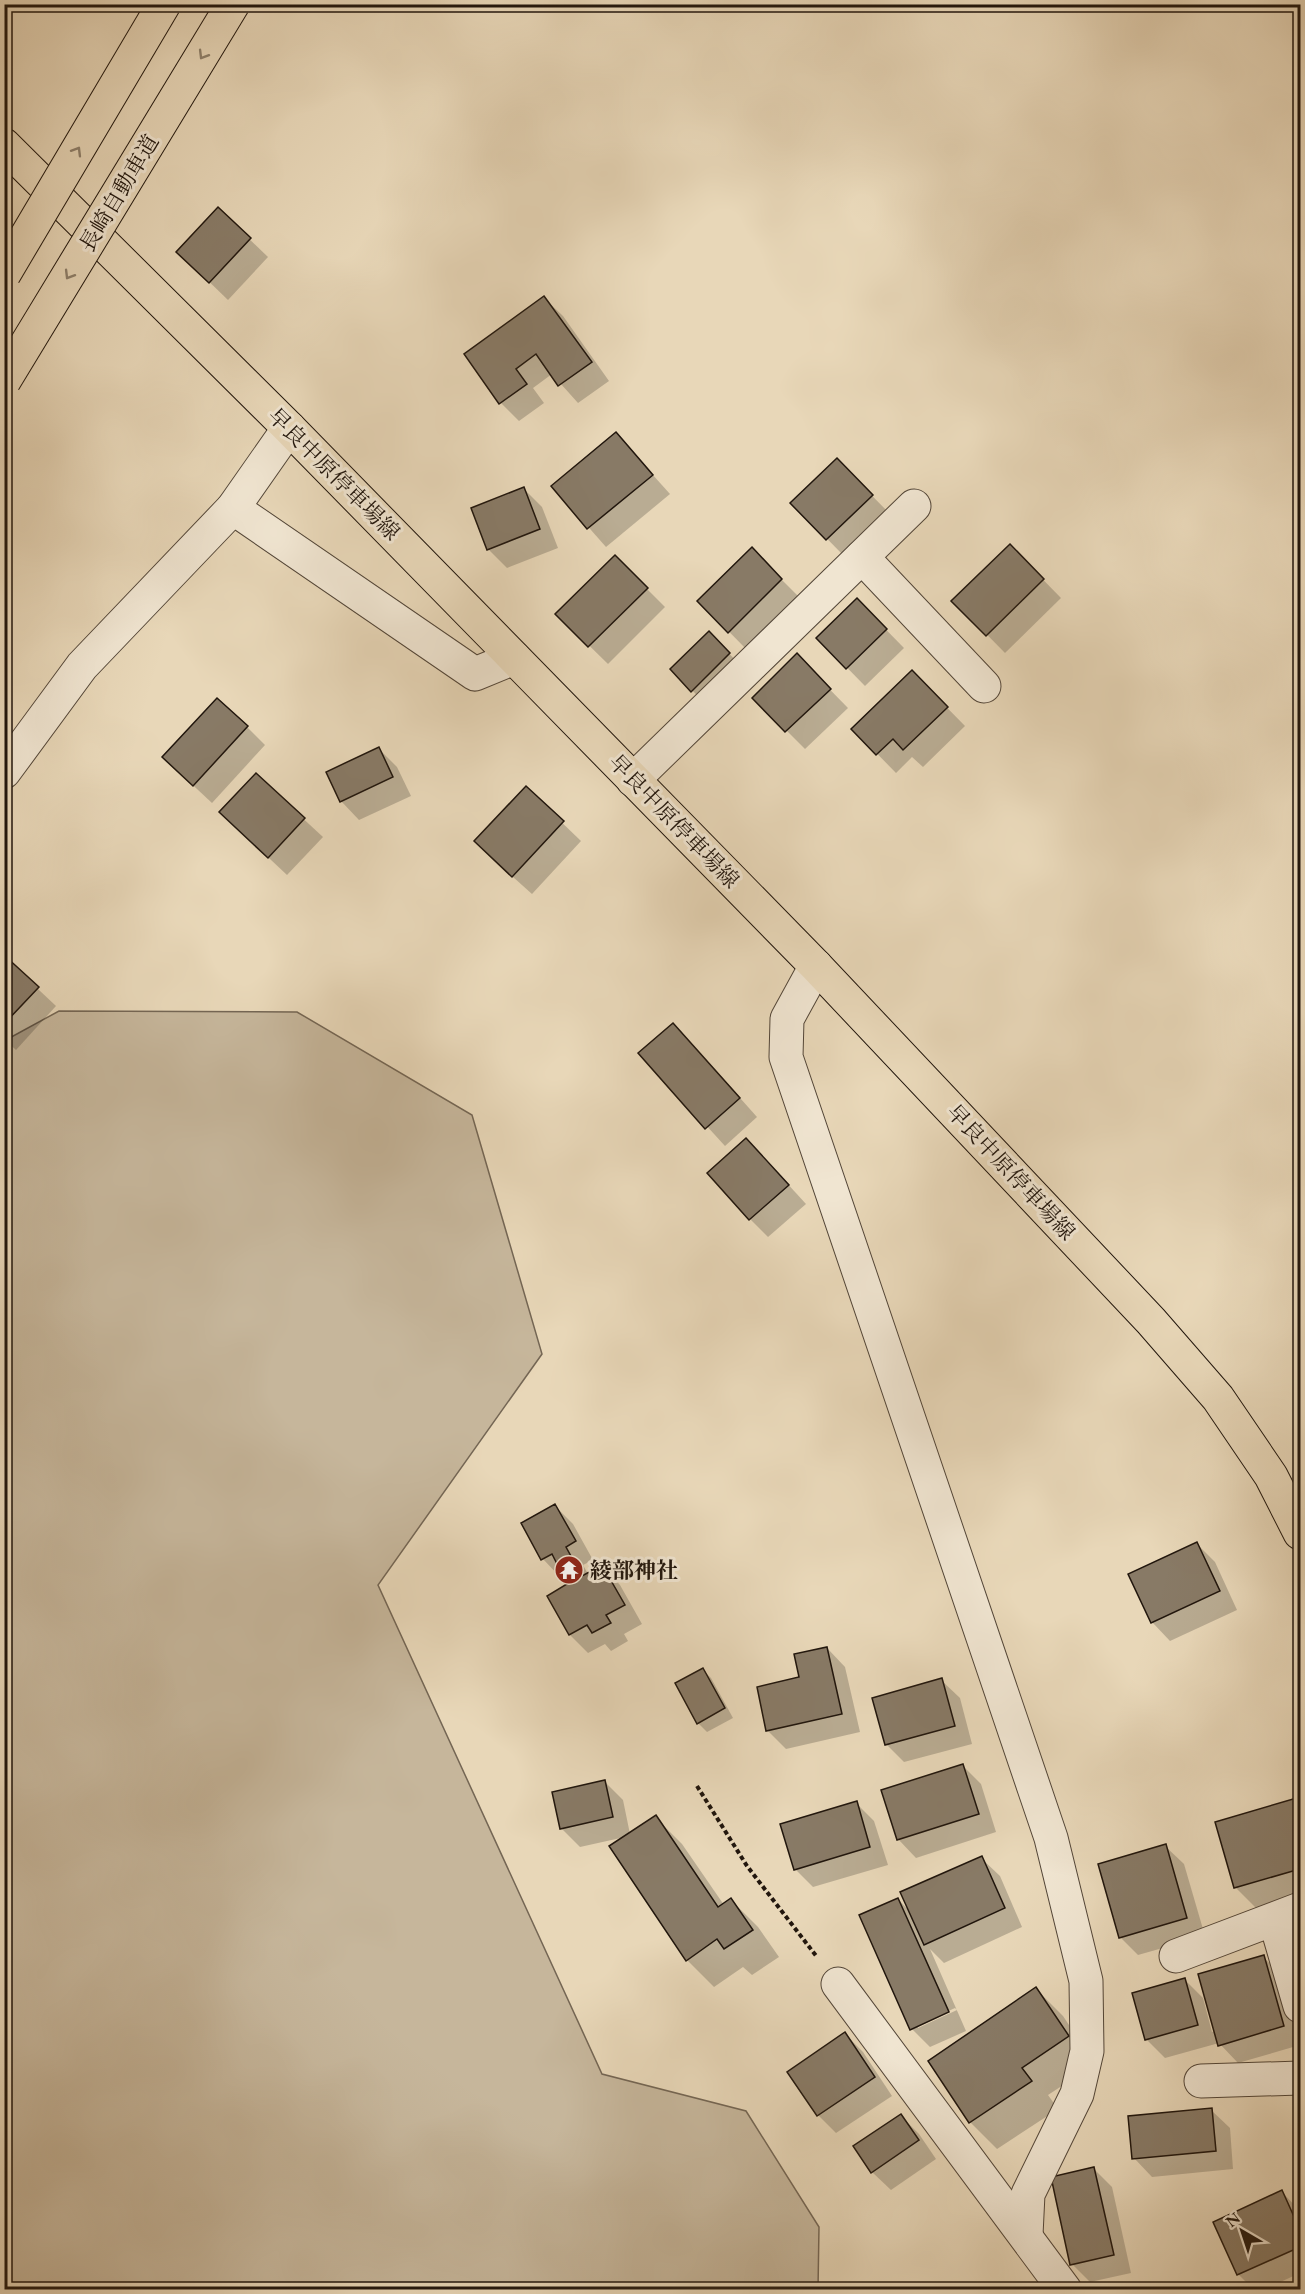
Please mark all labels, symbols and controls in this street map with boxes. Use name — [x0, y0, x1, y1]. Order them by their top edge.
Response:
one-way arrow — [199, 48, 210, 59]
street label: 長崎自動車道 — [73, 129, 165, 257]
one-way arrow — [70, 147, 82, 157]
one-way arrow — [64, 269, 76, 279]
street label: 早良中原停車場線 — [262, 402, 406, 546]
street label: 早良中原停車場線 — [602, 748, 746, 894]
street label: 早良中原停車場線 — [940, 1098, 1082, 1246]
temple icon: 綾部神社 — [553, 1554, 585, 1586]
place label: 綾部神社 — [590, 1556, 678, 1585]
north arrow — [1212, 2201, 1272, 2261]
text: N — [1221, 2207, 1245, 2232]

